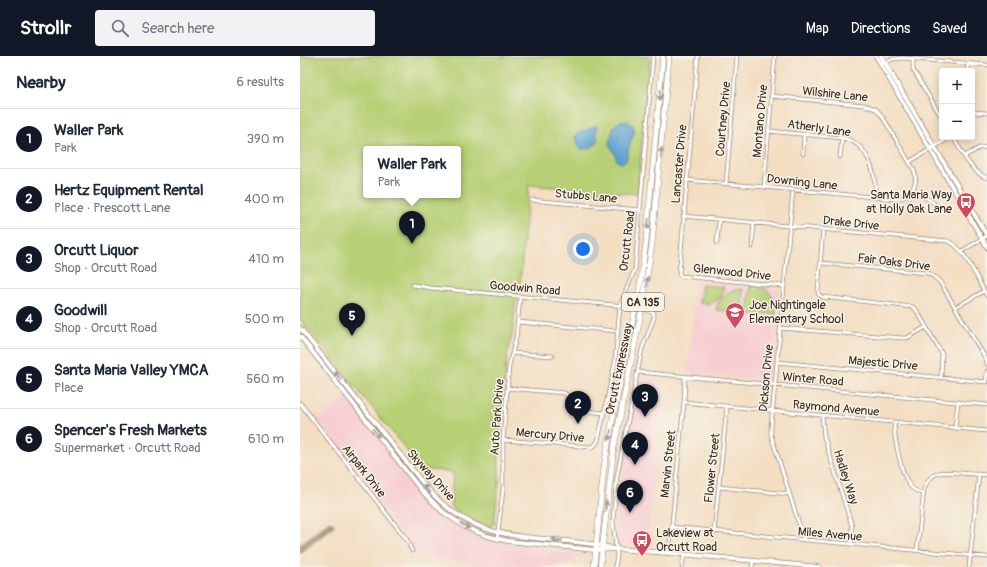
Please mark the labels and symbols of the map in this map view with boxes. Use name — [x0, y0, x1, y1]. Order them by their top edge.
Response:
street label: Courtney Drive — [713, 81, 734, 157]
street label: Montano Drive — [750, 84, 771, 158]
street label: Wilshire Lane — [801, 84, 869, 105]
one-way arrow — [656, 89, 663, 101]
street label: Atherly Lane — [786, 117, 852, 140]
street label: Lancaster Drive — [669, 124, 690, 204]
one-way arrow — [658, 147, 664, 159]
street label: Downing Lane — [766, 171, 838, 194]
street label: Stubbs Lane — [554, 186, 618, 207]
place label: Santa Maria Way at Holly Oak Lane — [866, 188, 952, 217]
bus stop icon: Santa Maria Way at Holly Oak Lane — [955, 191, 977, 219]
street label: Orcutt Road — [616, 210, 639, 272]
pin: 1 — [399, 211, 425, 244]
street label: Drake Drive — [822, 213, 880, 234]
one-way arrow — [645, 218, 651, 230]
your location — [573, 239, 593, 259]
street label: Fair Oaks Drive — [857, 251, 931, 274]
street label: Glenwood Drive — [692, 261, 772, 284]
one-way arrow — [644, 276, 650, 288]
street label: Goodwin Road — [489, 278, 561, 299]
road number: CA 135 — [622, 293, 664, 311]
place label: Joe Nightingale Elementary School — [749, 298, 844, 327]
school or university icon: Joe Nightingale Elementary School — [724, 301, 746, 329]
pin: 5 — [339, 303, 365, 336]
street label: Orcutt Expressway — [602, 322, 637, 416]
street label: Dickson Drive — [756, 344, 777, 412]
street label: Majestic Drive — [848, 353, 918, 374]
street label: Winter Road — [782, 369, 844, 390]
one-way arrow — [334, 371, 342, 382]
street label: Auto Park Drive — [487, 378, 508, 456]
pin: 3 — [632, 384, 658, 417]
pin: 2 — [565, 391, 591, 424]
street label: Raymond Avenue — [792, 397, 880, 420]
street label: Mercury Drive — [515, 425, 585, 446]
one-way arrow — [372, 427, 380, 438]
one-way arrow — [607, 429, 613, 441]
street label: Marvin Street — [657, 429, 680, 499]
pin: 4 — [622, 432, 648, 465]
street label: Flower Street — [701, 432, 724, 504]
street label: Airpark Drive — [338, 442, 389, 501]
street label: Skyway Drive — [404, 446, 458, 504]
street label: Hadley Way — [830, 448, 861, 506]
pin: 6 — [617, 480, 643, 513]
one-way arrow — [423, 484, 432, 494]
one-way arrow — [603, 500, 609, 512]
one-way arrow — [459, 523, 471, 529]
street label: Miles Avenue — [797, 524, 863, 545]
place label: Lakeview at Orcutt Road — [656, 526, 717, 555]
bus stop icon: Lakeview at Orcutt Road — [631, 529, 653, 557]
one-way arrow — [551, 537, 563, 544]

